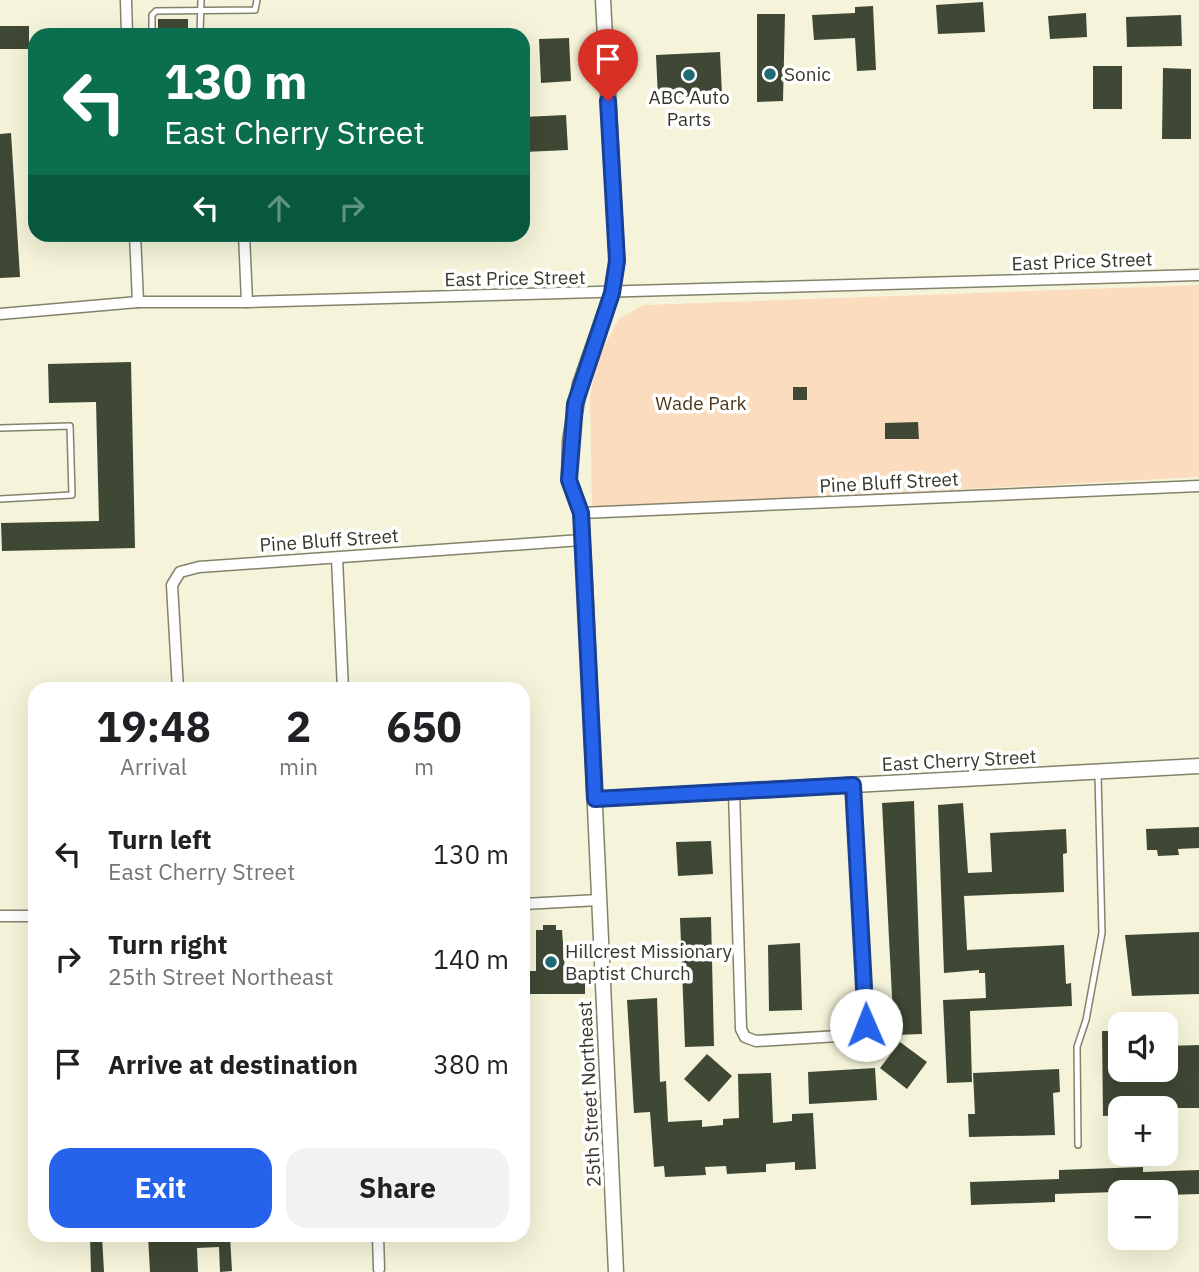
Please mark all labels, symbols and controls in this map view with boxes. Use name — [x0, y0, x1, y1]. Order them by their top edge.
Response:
pin — [578, 29, 638, 101]
icon: arrive — [589, 40, 627, 78]
text: 130 m — [164, 49, 308, 112]
icon: left — [49, 56, 140, 147]
place label: Sonic — [784, 62, 831, 86]
marker: Sonic — [762, 66, 778, 82]
marker: ABC Auto Parts — [681, 67, 697, 83]
place label: ABC Auto Parts — [648, 85, 730, 131]
text: East Cherry Street — [164, 111, 425, 153]
icon: left — [187, 189, 225, 227]
icon: ahead — [260, 189, 298, 227]
icon: right — [333, 189, 371, 227]
street label: East Price Street — [1011, 247, 1153, 275]
street label: East Price Street — [444, 265, 586, 291]
park label: Wade Park — [655, 391, 747, 415]
street label: Pine Bluff Street — [819, 466, 959, 498]
street label: Pine Bluff Street — [259, 523, 399, 557]
text: 19:48 — [96, 699, 211, 754]
text: 2 — [286, 699, 311, 754]
text: 650 — [386, 699, 462, 754]
street label: East Cherry Street — [881, 744, 1037, 776]
text: Arrival — [120, 751, 187, 781]
text: min — [279, 751, 318, 781]
text: m — [414, 751, 434, 781]
text: Turn left — [108, 822, 211, 856]
icon: left — [49, 835, 87, 873]
text: 130 m — [433, 837, 509, 871]
text: East Cherry Street — [108, 856, 295, 886]
text: Turn right — [108, 927, 227, 961]
place label: Hillcrest Missionary Baptist Church — [565, 939, 733, 985]
icon: right — [49, 940, 87, 978]
text: 140 m — [433, 942, 509, 976]
marker: Hillcrest Missionary Baptist Church — [543, 954, 559, 970]
text: 25th Street Northeast — [108, 961, 334, 991]
position arrow — [829, 988, 903, 1062]
street label: 25th Street Northeast — [572, 1000, 606, 1188]
map controls — [1108, 1012, 1178, 1250]
button: sound — [1108, 1012, 1178, 1082]
icon: arrive — [49, 1045, 87, 1083]
text: Arrive at destination — [108, 1047, 358, 1081]
text: 380 m — [433, 1047, 509, 1081]
button: + — [1108, 1096, 1178, 1166]
button: Exit — [49, 1148, 272, 1228]
button: Share — [286, 1148, 509, 1228]
button: − — [1108, 1180, 1178, 1250]

